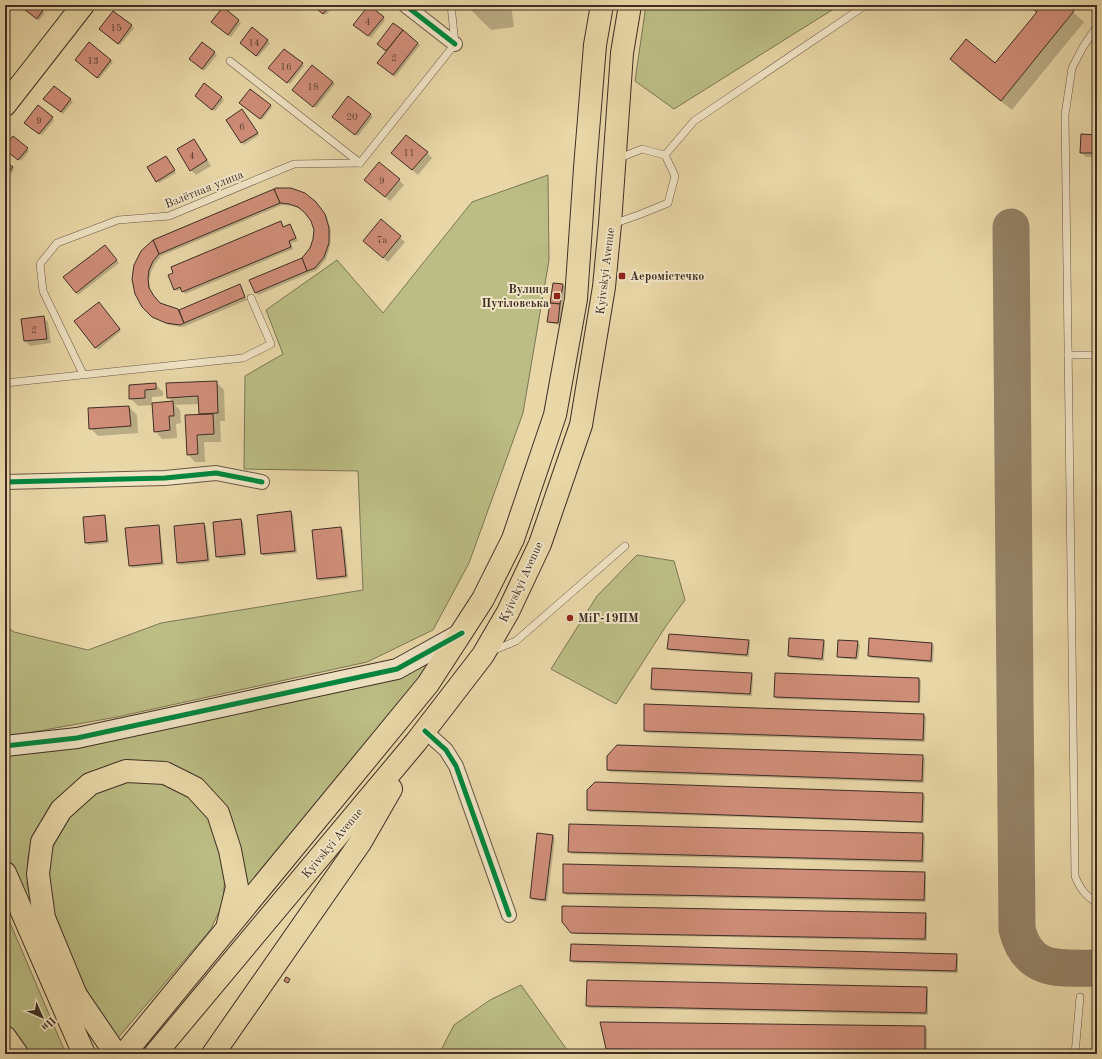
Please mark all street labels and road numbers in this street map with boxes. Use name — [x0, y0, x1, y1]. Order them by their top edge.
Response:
street label: Взлётная улица — [163, 169, 245, 211]
street label: Kyivskyi Avenue — [595, 226, 617, 315]
street label: Kyivskyi Avenue — [498, 540, 546, 625]
street label: Kyivskyi Avenue — [300, 806, 366, 881]

